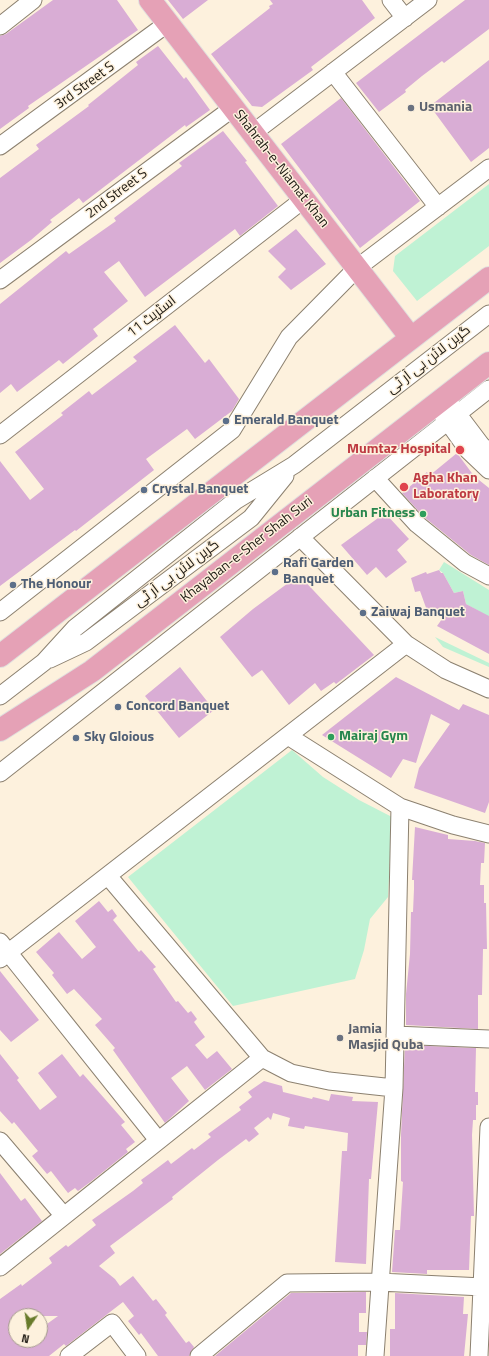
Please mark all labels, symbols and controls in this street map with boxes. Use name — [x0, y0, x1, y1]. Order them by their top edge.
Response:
street label: 3rd Street S — [52, 59, 118, 113]
place label: Usmania — [419, 100, 472, 116]
marker: Usmania — [406, 103, 416, 113]
street label: Shahrah-e-Niamat Khan — [230, 107, 332, 231]
street label: 2nd Street S — [83, 165, 151, 223]
street label: اسٹریٹ 11 — [124, 293, 180, 341]
street label: گرین لائن بی آر ٹی — [384, 322, 474, 398]
place label: Emerald Banquet — [234, 413, 339, 429]
marker: Emerald Banquet — [221, 416, 231, 426]
place label: Mumtaz Hospital — [347, 442, 451, 458]
marker: Mumtaz Hospital — [454, 444, 466, 456]
place label: Agha Khan Laboratory — [413, 471, 479, 504]
marker: Agha Khan Laboratory — [398, 481, 410, 493]
place label: Crystal Banquet — [152, 482, 248, 498]
marker: Crystal Banquet — [139, 485, 149, 495]
street label: Khayaban-e-Sher Shah Suri — [178, 493, 316, 607]
place label: Urban Fitness — [331, 506, 415, 522]
marker: Urban Fitness — [418, 509, 428, 519]
street label: گرین لائن بی آر ٹی — [131, 537, 223, 611]
place label: Rafi Garden Banquet — [283, 556, 354, 588]
marker: Rafi Garden Banquet — [270, 567, 280, 577]
place label: The Honour — [21, 577, 91, 593]
marker: The Honour — [8, 580, 18, 590]
place label: Zaiwaj Banquet — [371, 605, 465, 621]
marker: Zaiwaj Banquet — [358, 608, 368, 618]
place label: Concord Banquet — [126, 699, 229, 715]
marker: Concord Banquet — [113, 702, 123, 712]
place label: Mairaj Gym — [339, 729, 408, 745]
place label: Sky Gloious — [84, 730, 154, 746]
marker: Mairaj Gym — [326, 732, 336, 742]
marker: Sky Gloious — [71, 733, 81, 743]
place label: Jamia Masjid Quba — [348, 1022, 423, 1054]
marker: Jamia Masjid Quba — [335, 1033, 345, 1043]
north arrow — [8, 1308, 48, 1348]
text: N — [20, 1330, 31, 1347]

